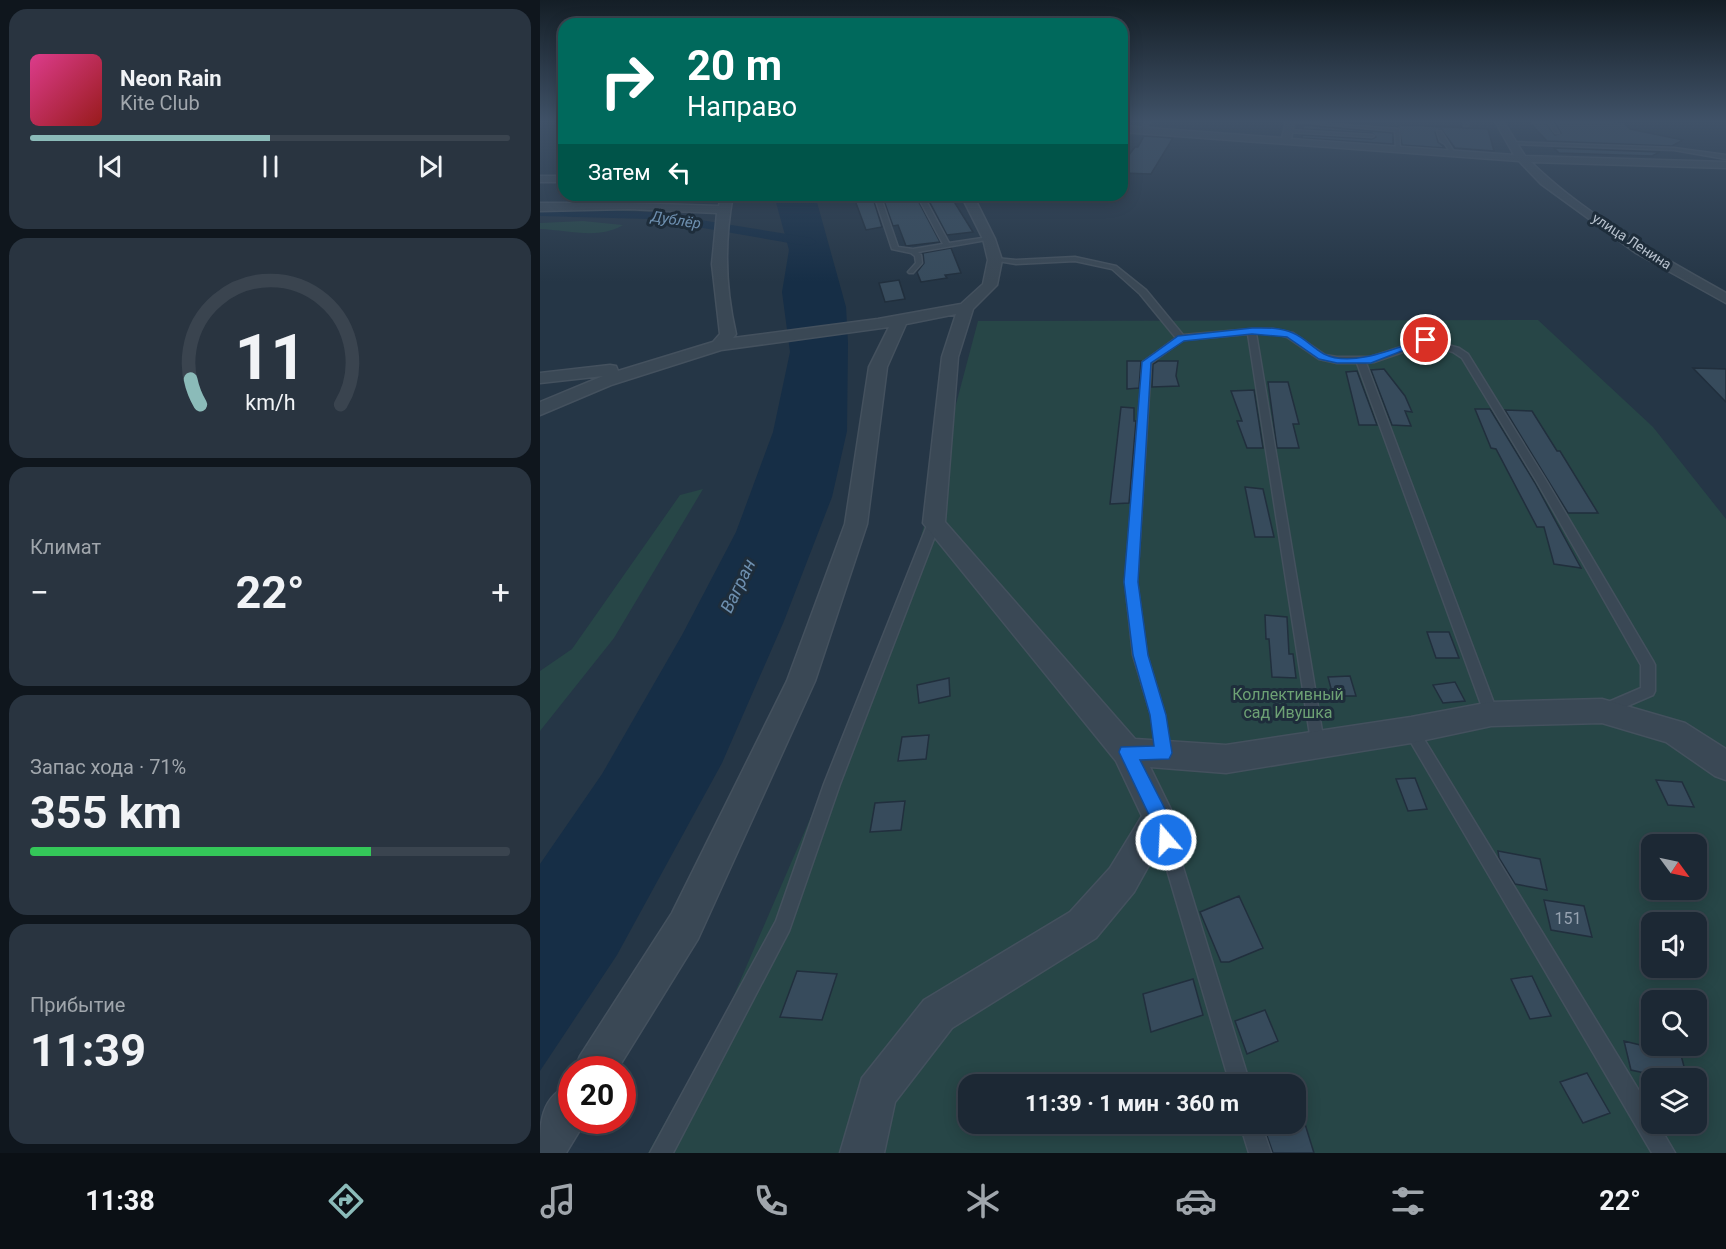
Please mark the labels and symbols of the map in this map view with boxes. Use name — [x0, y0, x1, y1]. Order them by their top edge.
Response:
water label: Дублёр — [649, 207, 702, 233]
street label: улица Ленина — [1589, 209, 1675, 273]
pin — [1400, 314, 1451, 365]
water label: Вагран — [716, 556, 760, 616]
park label: Коллективный сад Ивушка — [1232, 685, 1344, 722]
position arrow — [1134, 808, 1198, 872]
north arrow — [1641, 834, 1707, 900]
house number: 151 — [1555, 909, 1581, 928]
speed limit sign: 20 — [558, 1056, 636, 1134]

